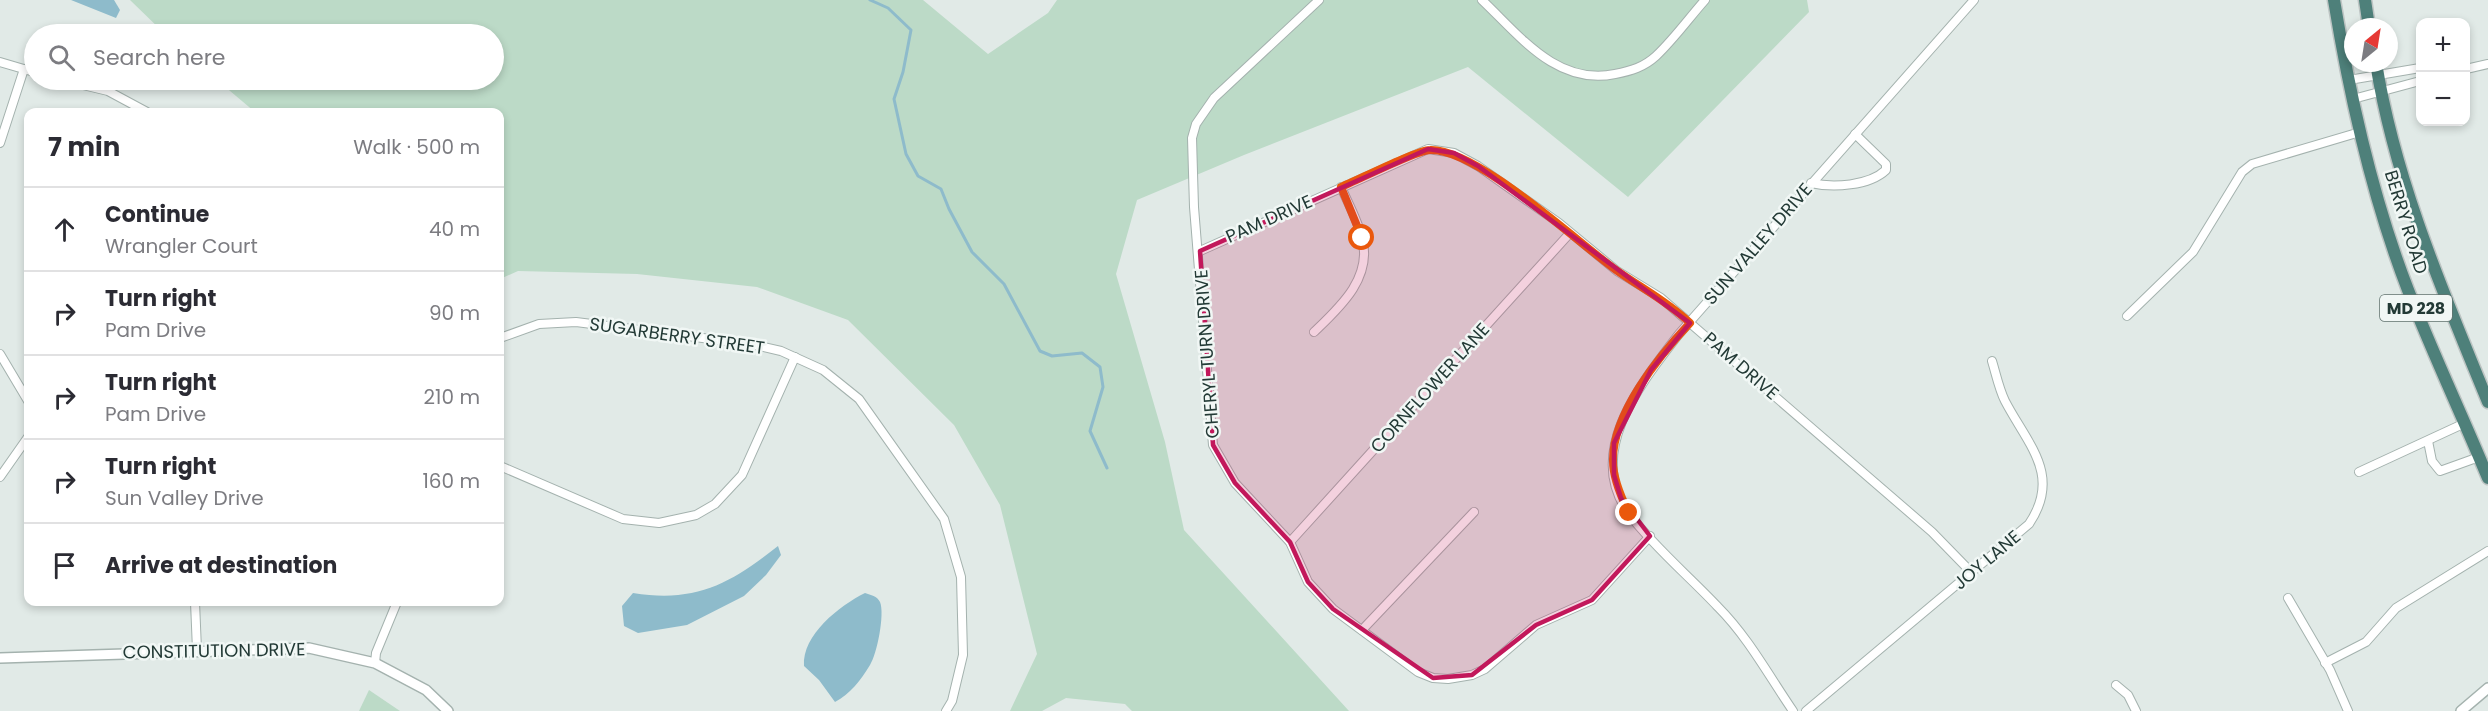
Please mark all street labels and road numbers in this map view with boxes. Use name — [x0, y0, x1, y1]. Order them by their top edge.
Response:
street label: BERRY ROAD — [2379, 167, 2434, 277]
street label: SUN VALLEY DRIVE — [1698, 177, 1818, 310]
street label: PAM DRIVE — [1222, 188, 1316, 249]
street label: CHERYL TURN DRIVE — [1188, 269, 1225, 439]
road number: MD 228 — [2380, 295, 2452, 321]
street label: SUGARBERRY STREET — [588, 311, 767, 360]
street label: CORNFLOWER LANE — [1364, 317, 1495, 458]
street label: PAM DRIVE — [1698, 326, 1784, 405]
street label: JOY LANE — [1948, 524, 2026, 595]
street label: CONSTITUTION DRIVE — [122, 636, 305, 665]

